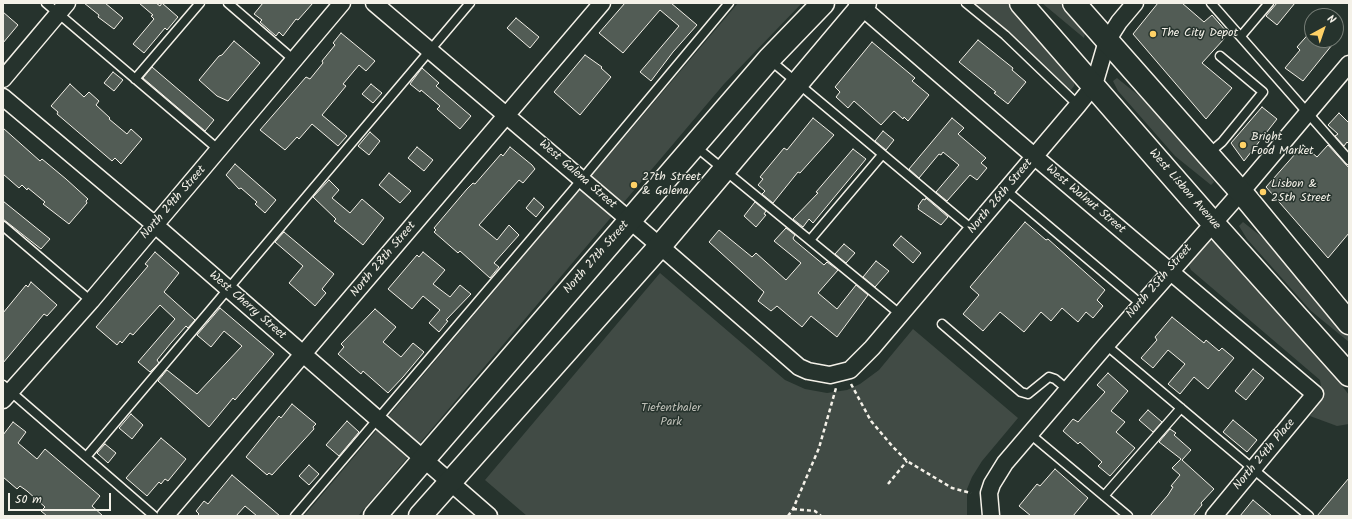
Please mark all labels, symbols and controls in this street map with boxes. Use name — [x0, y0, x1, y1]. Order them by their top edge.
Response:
north arrow — [1304, 8, 1344, 48]
text: N — [1323, 10, 1340, 29]
place label: The City Depot — [1161, 27, 1238, 41]
marker: The City Depot — [1148, 29, 1158, 39]
place label: Bright Food Market — [1251, 131, 1314, 159]
street label: West Galena Street — [535, 137, 619, 213]
marker: Bright Food Market — [1238, 140, 1248, 150]
street label: West Lisbon Avenue — [1145, 147, 1223, 233]
street label: North 26th Street — [965, 157, 1037, 237]
street label: North 29th Street — [138, 163, 210, 243]
street label: West Walnut Street — [1042, 163, 1128, 237]
place label: 27th Street & Galena — [642, 171, 701, 199]
place label: Lisbon & 25th Street — [1271, 178, 1331, 206]
marker: 27th Street & Galena — [629, 180, 639, 190]
marker: Lisbon & 25th Street — [1258, 187, 1268, 197]
street label: North 27th Street — [561, 218, 633, 298]
street label: North 28th Street — [348, 219, 420, 301]
street label: North 25th Street — [1124, 242, 1196, 322]
street label: West Cherry Street — [206, 269, 288, 343]
park label: Tiefenthaler Park — [641, 402, 701, 430]
street label: North 24th Place — [1231, 416, 1299, 494]
scale bar — [10, 485, 113, 511]
text: 50 m — [15, 490, 42, 509]

